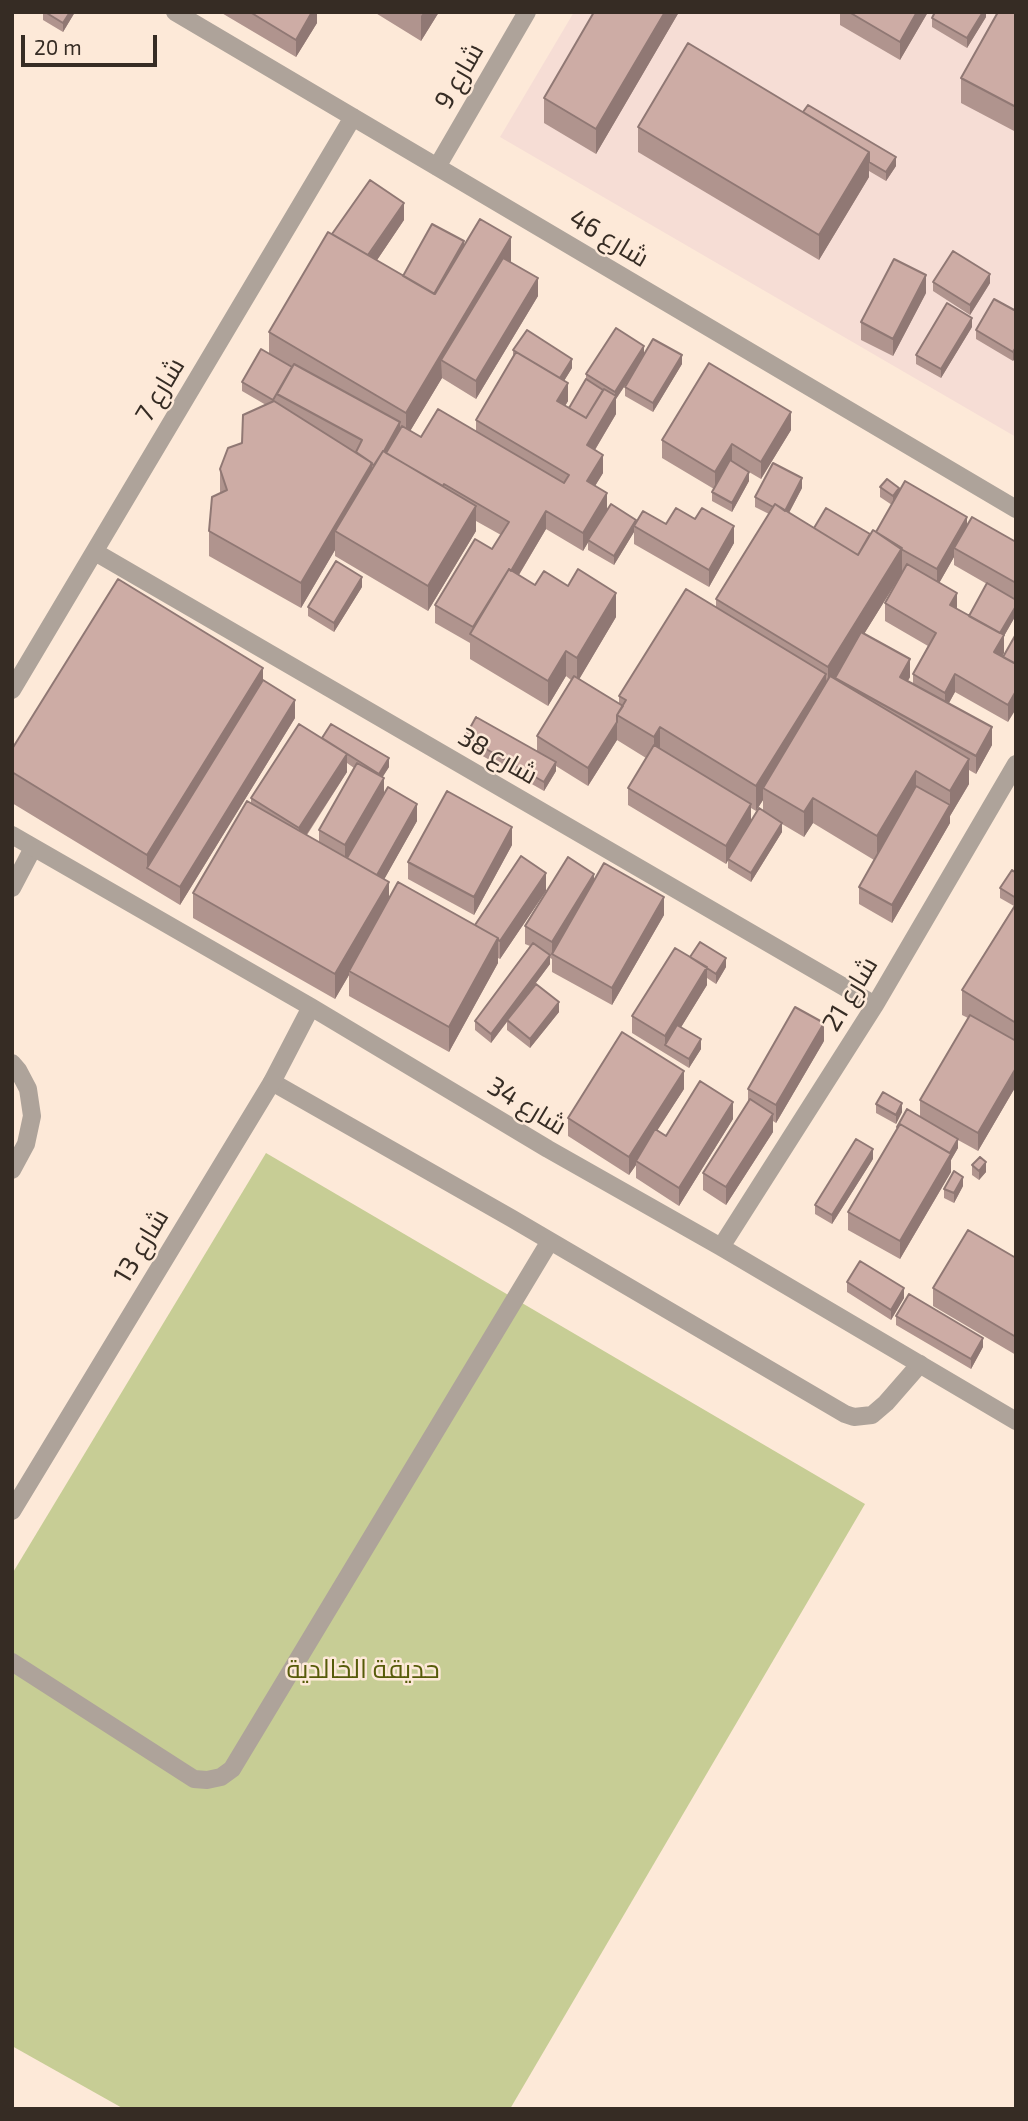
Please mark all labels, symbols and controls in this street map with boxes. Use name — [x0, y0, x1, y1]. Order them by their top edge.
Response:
scale bar — [24, 21, 161, 65]
text: 20 m — [34, 34, 82, 59]
street label: شارع 9 — [428, 37, 490, 115]
street label: شارع 46 — [564, 202, 654, 274]
street label: شارع 7 — [129, 352, 191, 428]
street label: شارع 38 — [453, 721, 543, 791]
street label: شارع 21 — [816, 951, 884, 1037]
street label: شارع 34 — [482, 1070, 572, 1142]
street label: شارع 13 — [107, 1203, 175, 1289]
park label: حديقة الخالدية — [286, 1653, 440, 1685]

